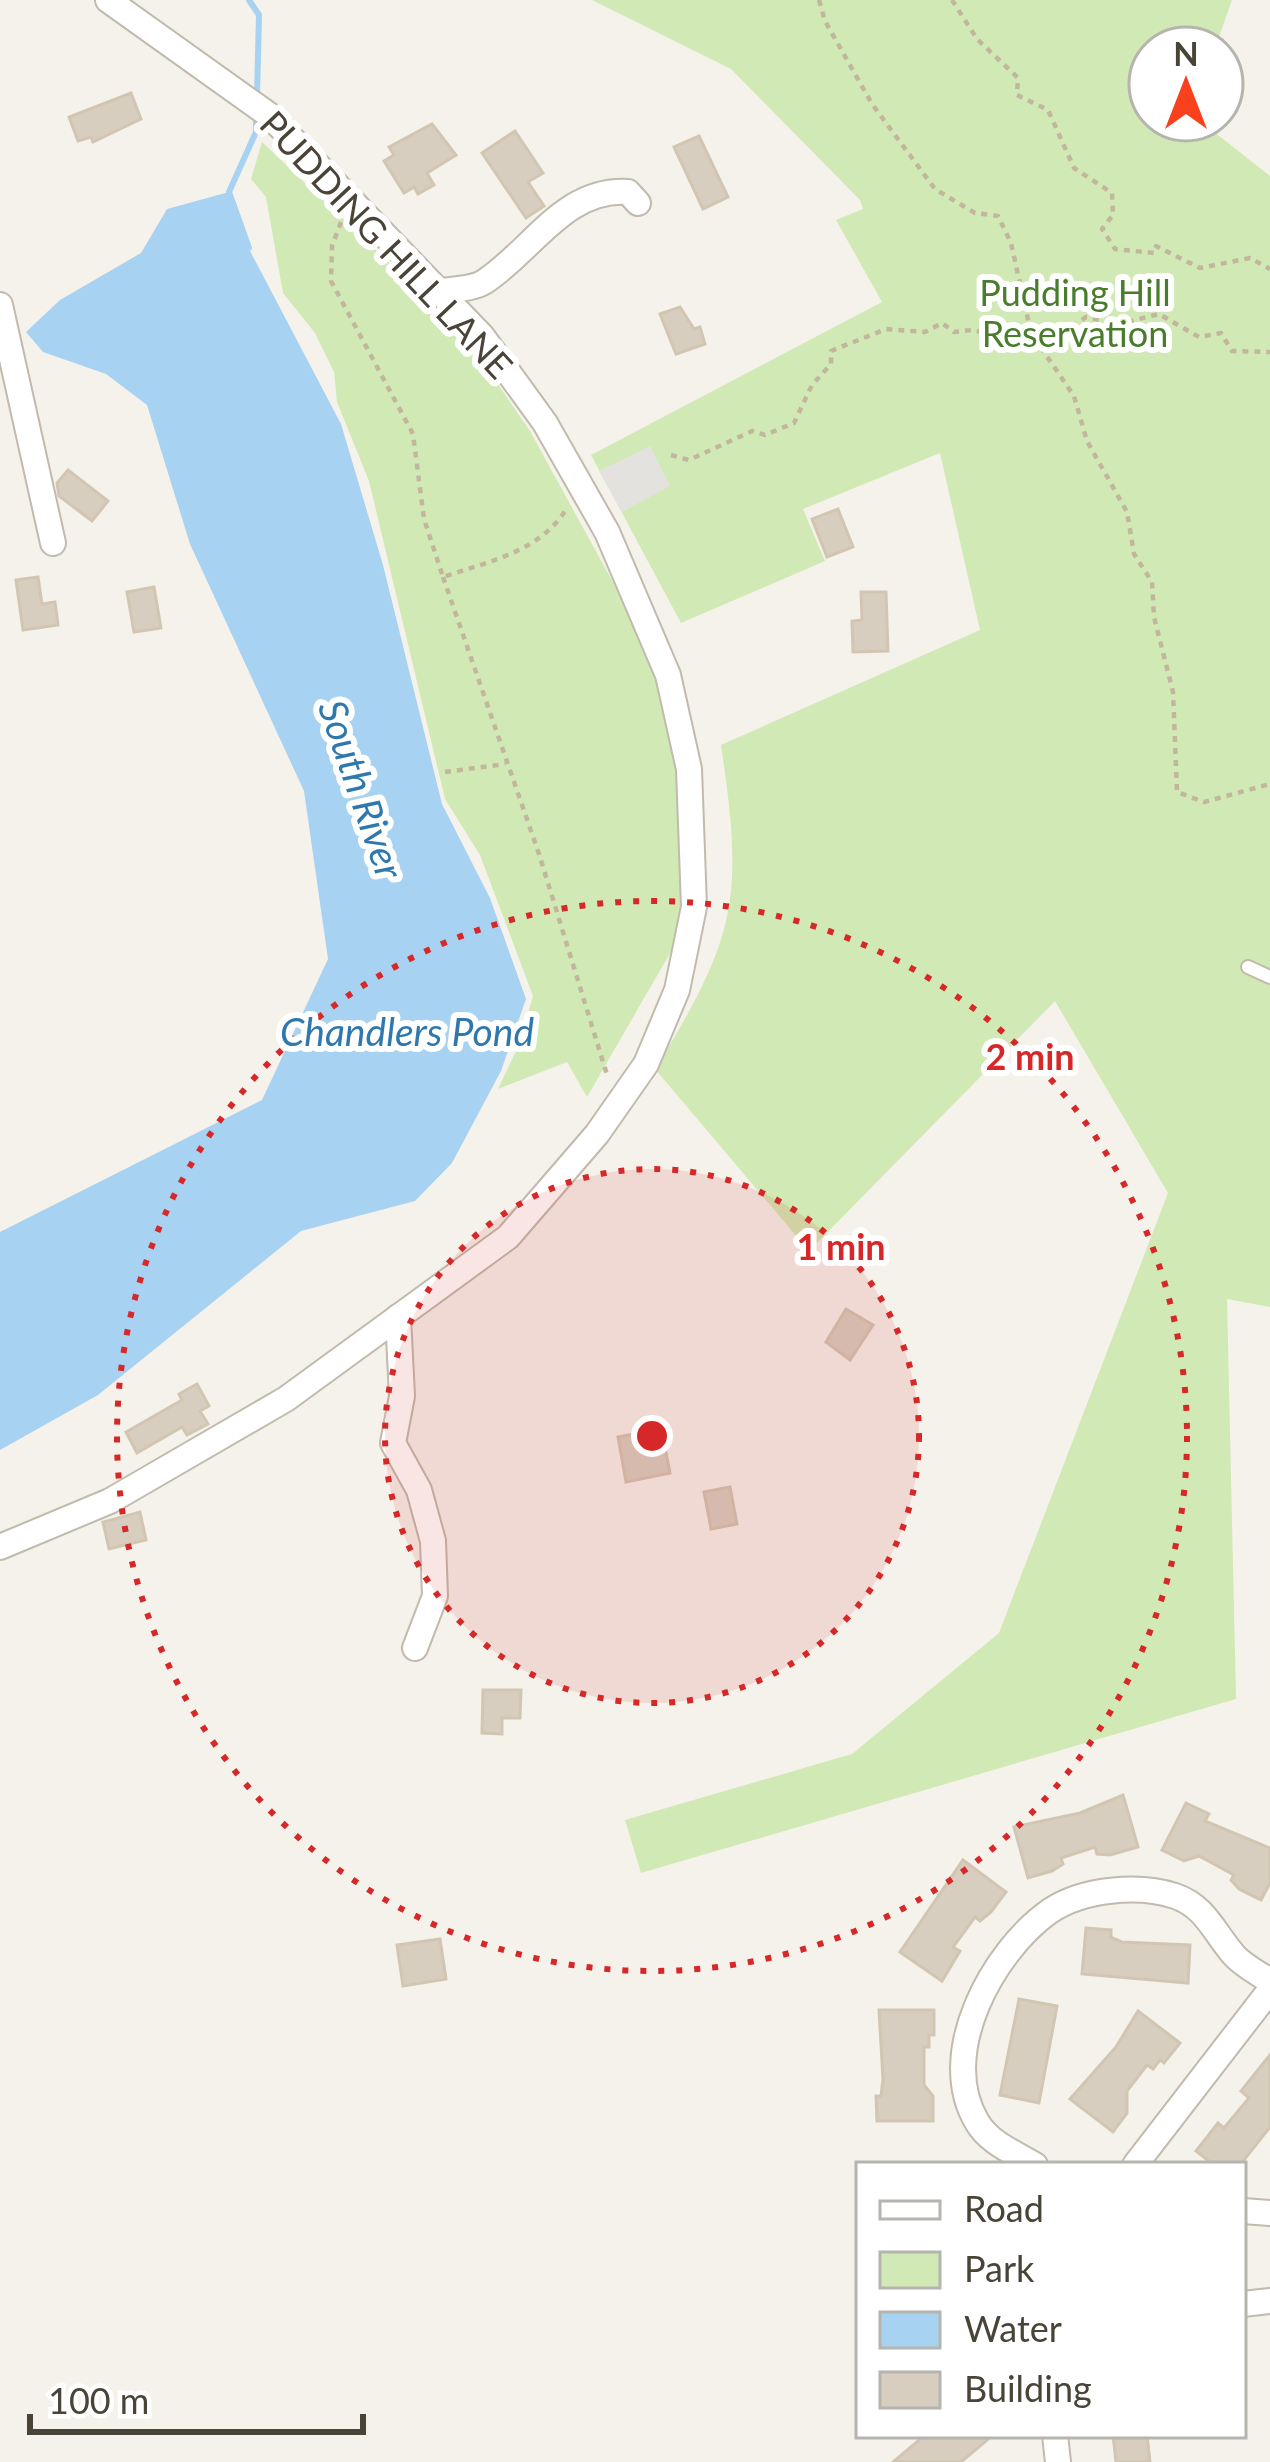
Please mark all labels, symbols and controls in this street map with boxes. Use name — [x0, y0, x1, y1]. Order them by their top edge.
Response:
north arrow — [1126, 24, 1246, 144]
text: N — [1173, 33, 1199, 73]
street label: PUDDING HILL LANE — [252, 101, 522, 387]
park label: Pudding Hill Reservation — [979, 270, 1171, 355]
water label: South River — [310, 694, 414, 885]
water label: Chandlers Pond — [280, 1008, 534, 1054]
text: 2 min — [985, 1034, 1075, 1078]
text: 1 min — [796, 1224, 886, 1268]
centre of rings — [631, 1415, 673, 1457]
legend — [856, 2162, 1246, 2438]
text: Road — [964, 2186, 1044, 2230]
text: Park — [964, 2246, 1035, 2290]
text: Water — [964, 2306, 1062, 2350]
scale bar — [30, 2360, 363, 2434]
text: Building — [964, 2366, 1092, 2410]
text: 100 m — [48, 2378, 149, 2422]

